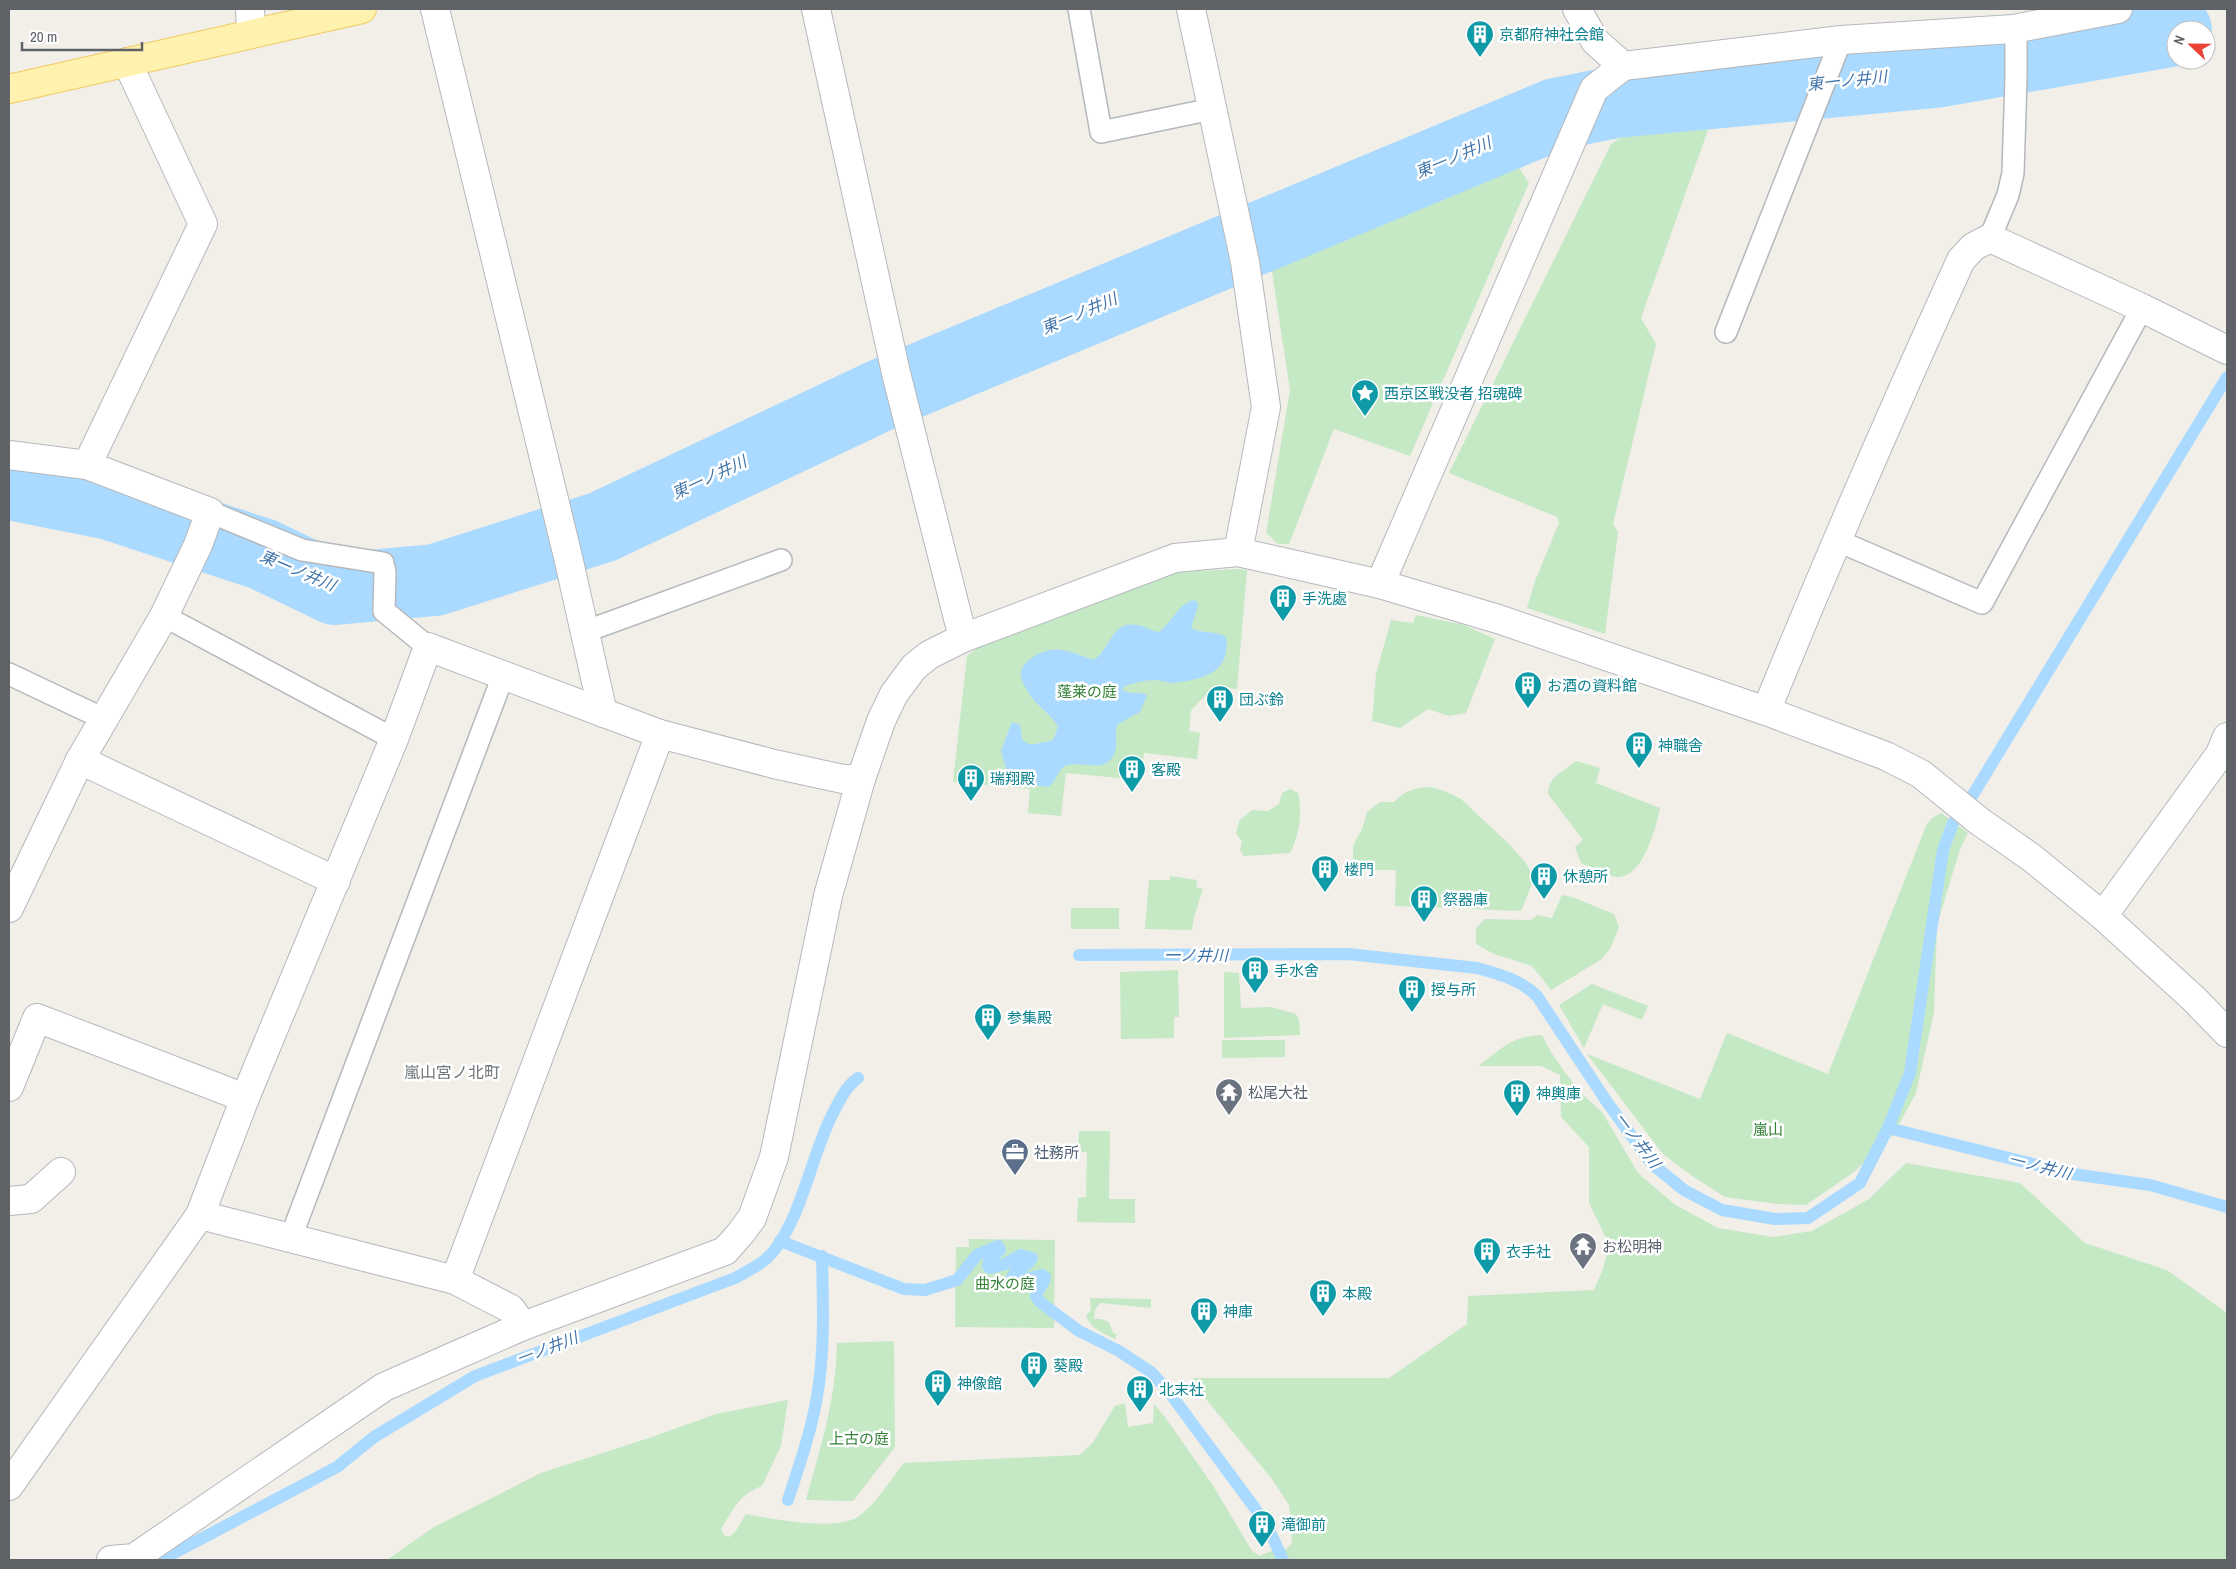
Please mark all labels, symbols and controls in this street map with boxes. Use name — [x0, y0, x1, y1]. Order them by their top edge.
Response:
building icon: 京都府神社会館 — [1465, 19, 1495, 58]
scale bar — [22, 20, 142, 52]
north arrow — [2166, 20, 2216, 70]
place label: 京都府神社会館 — [1499, 24, 1604, 45]
text: 20 m — [30, 26, 57, 47]
text: N — [2169, 33, 2189, 47]
water label: 東一ノ井川 — [1806, 65, 1890, 95]
water label: 東一ノ井川 — [1412, 130, 1496, 183]
water label: 東一ノ井川 — [1038, 286, 1122, 339]
place icon: 西京区戦没者 招魂碑 — [1350, 378, 1380, 417]
place label: 西京区戦没者 招魂碑 — [1384, 383, 1522, 404]
water label: 東一ノ井川 — [668, 449, 752, 504]
water label: 東一ノ井川 — [257, 544, 341, 597]
building icon: 手洗處 — [1268, 583, 1298, 622]
place label: 手洗處 — [1302, 588, 1347, 609]
building icon: お酒の資料館 — [1513, 670, 1543, 709]
place label: お酒の資料館 — [1547, 675, 1637, 696]
park label: 蓬莱の庭 — [1057, 681, 1117, 702]
building icon: 団ぶ鈴 — [1205, 684, 1235, 723]
place label: 団ぶ鈴 — [1239, 689, 1284, 710]
building icon: 神職舎 — [1624, 730, 1654, 769]
place label: 神職舎 — [1658, 735, 1703, 756]
building icon: 客殿 — [1117, 754, 1147, 793]
place label: 客殿 — [1151, 759, 1181, 780]
building icon: 瑞翔殿 — [956, 763, 986, 802]
place label: 瑞翔殿 — [990, 768, 1035, 789]
building icon: 楼門 — [1310, 854, 1340, 893]
place label: 楼門 — [1344, 859, 1374, 880]
building icon: 休憩所 — [1529, 861, 1559, 900]
place label: 休憩所 — [1563, 866, 1608, 887]
building icon: 祭器庫 — [1409, 884, 1439, 923]
place label: 祭器庫 — [1443, 889, 1488, 910]
water label: 一ノ井川 — [1164, 944, 1230, 966]
building icon: 手水舍 — [1240, 955, 1270, 994]
place label: 手水舍 — [1274, 960, 1319, 981]
building icon: 授与所 — [1397, 974, 1427, 1013]
place label: 授与所 — [1431, 979, 1476, 1000]
building icon: 参集殿 — [973, 1002, 1003, 1041]
place label: 参集殿 — [1007, 1007, 1052, 1028]
district label: 嵐山宮ノ北町 — [404, 1061, 500, 1083]
temple icon: 松尾大社 — [1214, 1077, 1244, 1116]
building icon: 神輿庫 — [1502, 1078, 1532, 1117]
place label: 松尾大社 — [1248, 1082, 1308, 1103]
place label: 神輿庫 — [1536, 1083, 1581, 1104]
water label: 一ノ井川 — [1610, 1108, 1667, 1174]
park label: 嵐山 — [1753, 1119, 1783, 1140]
office icon: 社務所 — [1000, 1137, 1030, 1176]
place label: 社務所 — [1034, 1142, 1079, 1163]
water label: 一ノ井川 — [2006, 1148, 2076, 1185]
temple icon: お松明神 — [1568, 1231, 1598, 1270]
building icon: 衣手社 — [1472, 1236, 1502, 1275]
place label: お松明神 — [1602, 1236, 1662, 1257]
place label: 衣手社 — [1506, 1241, 1551, 1262]
park label: 曲水の庭 — [975, 1273, 1035, 1294]
building icon: 本殿 — [1308, 1278, 1338, 1317]
place label: 本殿 — [1342, 1283, 1372, 1304]
building icon: 神庫 — [1189, 1296, 1219, 1335]
place label: 神庫 — [1223, 1301, 1253, 1322]
water label: 一ノ井川 — [513, 1326, 583, 1370]
building icon: 葵殿 — [1019, 1350, 1049, 1389]
place label: 葵殿 — [1053, 1355, 1083, 1376]
building icon: 神像館 — [923, 1368, 953, 1407]
place label: 神像館 — [957, 1373, 1002, 1394]
building icon: 北末社 — [1125, 1374, 1155, 1413]
place label: 北末社 — [1159, 1379, 1204, 1400]
park label: 上古の庭 — [829, 1428, 889, 1449]
building icon: 滝御前 — [1247, 1509, 1277, 1548]
place label: 滝御前 — [1281, 1514, 1326, 1535]

